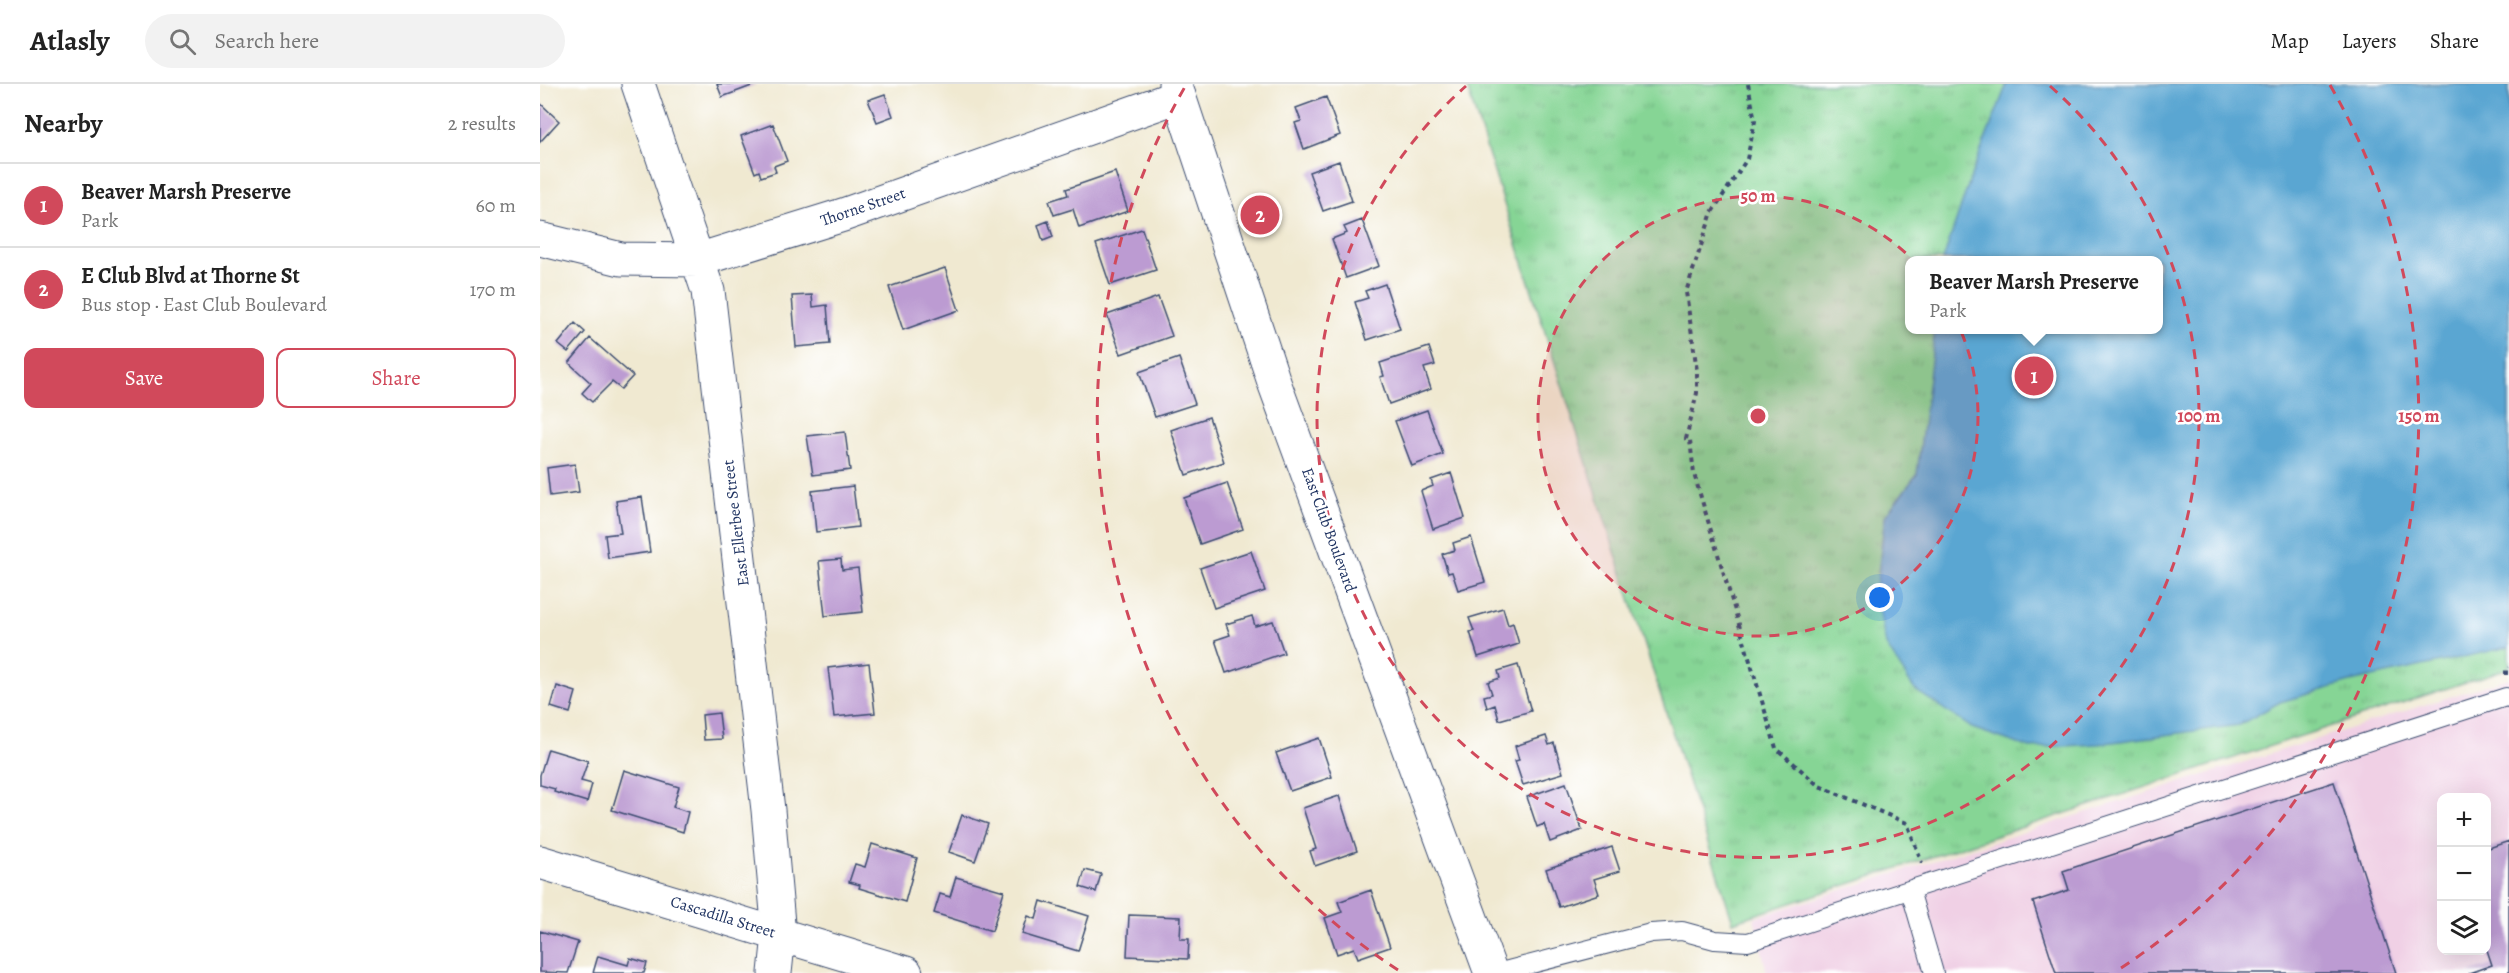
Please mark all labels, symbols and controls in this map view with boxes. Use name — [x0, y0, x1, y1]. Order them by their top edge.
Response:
search box — [145, 14, 565, 68]
text: Atlasly — [30, 22, 109, 60]
icon: search — [166, 25, 199, 58]
text: Search here — [214, 26, 319, 56]
text: Map — [2270, 27, 2309, 55]
text: Layers — [2342, 27, 2397, 55]
text: Share — [2430, 27, 2479, 55]
text: Nearby — [24, 106, 103, 141]
text: 2 results — [448, 110, 516, 137]
text: Beaver Marsh Preserve — [81, 177, 291, 207]
street label: Thorne Street — [818, 182, 908, 232]
text: 50 m — [1741, 184, 1775, 208]
text: 1 — [40, 192, 47, 219]
text: 60 m — [476, 192, 516, 219]
pin: 2 — [1240, 192, 1280, 238]
text: Park — [81, 207, 119, 234]
popup — [1905, 256, 2163, 334]
text: E Club Blvd at Thorne St — [81, 261, 300, 291]
text: Beaver Marsh Preserve — [1929, 267, 2139, 297]
text: 2 — [39, 276, 48, 303]
text: 170 m — [470, 276, 516, 303]
text: Bus stop · East Club Boulevard — [81, 291, 327, 318]
text: Park — [1929, 297, 1967, 324]
button: Save — [24, 348, 264, 408]
button: Share — [276, 348, 516, 408]
pin: 1 — [2014, 354, 2054, 398]
text: 100 m — [2178, 404, 2220, 428]
text: 150 m — [2398, 404, 2440, 428]
centre of rings — [1748, 406, 1768, 426]
street label: East Ellerbee Street — [717, 459, 755, 587]
street label: East Club Boulevard — [1296, 465, 1362, 596]
your location — [1865, 583, 1894, 612]
map controls — [2437, 793, 2491, 955]
button: + — [2437, 793, 2491, 847]
button: − — [2437, 847, 2491, 901]
street label: Cascadilla Street — [668, 891, 778, 943]
button: layers — [2437, 901, 2491, 955]

